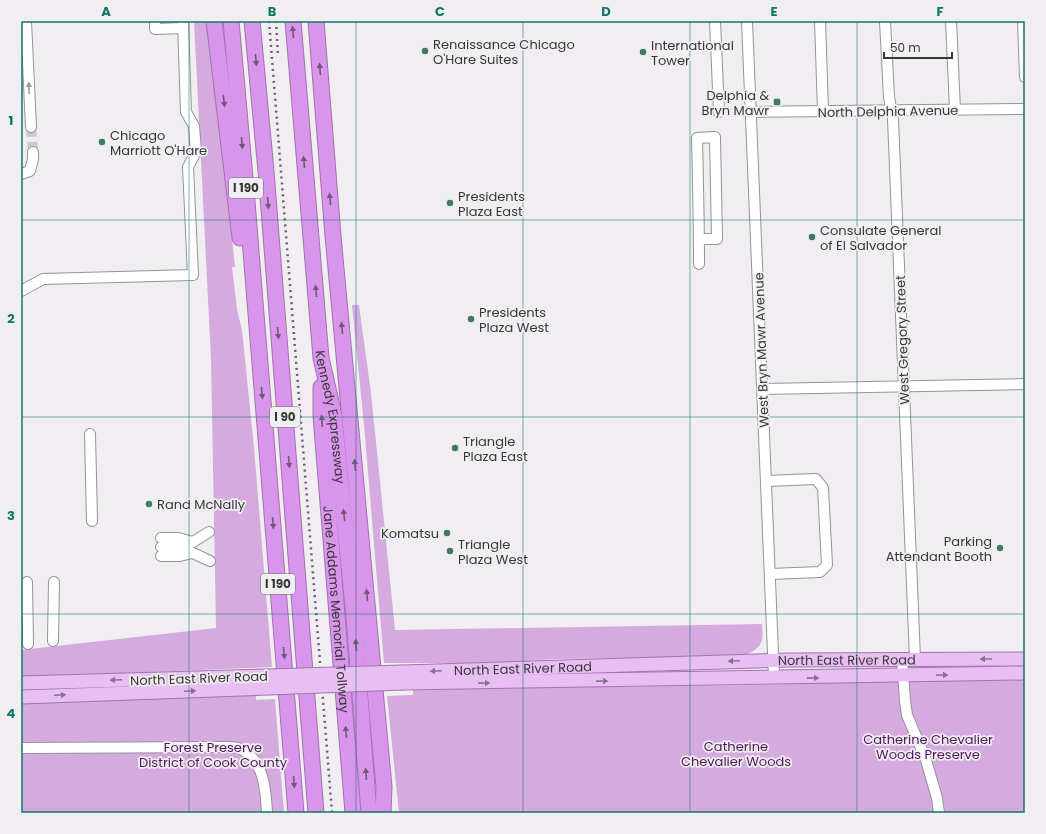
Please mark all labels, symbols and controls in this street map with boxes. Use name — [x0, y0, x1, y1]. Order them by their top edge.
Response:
text: A — [101, 2, 111, 21]
text: B — [268, 2, 277, 21]
text: C — [435, 2, 445, 21]
text: D — [601, 2, 611, 21]
text: E — [770, 2, 778, 21]
text: F — [936, 2, 944, 21]
one-way arrow — [290, 26, 297, 38]
scale bar — [884, 34, 952, 60]
place label: Renaissance Chicago O'Hare Suites — [433, 35, 575, 69]
place label: International Tower — [651, 36, 734, 70]
text: 50 m — [890, 39, 921, 56]
marker: Renaissance Chicago O'Hare Suites — [420, 46, 430, 56]
marker: International Tower — [638, 47, 648, 57]
one-way arrow — [252, 54, 259, 66]
one-way arrow — [316, 63, 323, 75]
one-way arrow — [26, 81, 32, 94]
place label: Delphia & Bryn Mawr — [702, 86, 769, 120]
one-way arrow — [221, 95, 227, 108]
marker: Delphia & Bryn Mawr — [772, 97, 782, 107]
street label: North Delphia Avenue — [818, 101, 958, 122]
text: 1 — [9, 111, 13, 130]
place label: Chicago Marriott O'Hare — [110, 126, 207, 160]
marker: Chicago Marriott O'Hare — [97, 137, 107, 147]
one-way arrow — [239, 137, 245, 150]
one-way arrow — [301, 156, 308, 168]
road number: I 190 — [229, 178, 263, 198]
place label: Presidents Plaza East — [458, 187, 525, 221]
one-way arrow — [327, 193, 334, 205]
one-way arrow — [265, 197, 272, 209]
marker: Presidents Plaza East — [445, 198, 455, 208]
place label: Consulate General of El Salvador — [820, 221, 941, 255]
marker: Consulate General of El Salvador — [807, 232, 817, 242]
street label: West Bryn Mawr Avenue — [749, 272, 774, 428]
street label: West Gregory Street — [891, 275, 914, 405]
one-way arrow — [312, 285, 319, 297]
place label: Presidents Plaza West — [479, 303, 549, 337]
text: 2 — [7, 309, 15, 328]
marker: Presidents Plaza West — [466, 314, 476, 324]
one-way arrow — [339, 322, 346, 334]
one-way arrow — [275, 327, 282, 339]
street label: Kennedy Expressway — [310, 350, 350, 485]
one-way arrow — [259, 387, 266, 400]
road number: I 90 — [270, 407, 300, 427]
one-way arrow — [318, 415, 325, 427]
place label: Triangle Plaza East — [463, 432, 528, 466]
marker: Triangle Plaza East — [450, 443, 460, 453]
one-way arrow — [285, 456, 292, 469]
one-way arrow — [352, 459, 358, 471]
place label: Rand McNally — [157, 495, 246, 514]
marker: Rand McNally — [144, 499, 154, 509]
street label: Jane Addams Memorial Tollway — [318, 505, 354, 714]
text: 3 — [7, 506, 15, 525]
one-way arrow — [340, 509, 347, 521]
one-way arrow — [269, 517, 276, 529]
place label: Komatsu — [381, 524, 439, 543]
marker: Komatsu — [442, 528, 452, 538]
place label: Parking Attendant Booth — [886, 532, 992, 566]
place label: Triangle Plaza West — [458, 535, 528, 569]
marker: Parking Attendant Booth — [995, 543, 1005, 553]
marker: Triangle Plaza West — [445, 546, 455, 556]
road number: I 190 — [261, 574, 295, 594]
one-way arrow — [363, 589, 370, 601]
one-way arrow — [352, 638, 359, 651]
one-way arrow — [280, 647, 287, 659]
street label: North East River Road — [778, 650, 916, 670]
one-way arrow — [979, 656, 992, 662]
street label: North East River Road — [454, 657, 592, 680]
one-way arrow — [728, 658, 740, 665]
street label: North East River Road — [130, 667, 268, 690]
one-way arrow — [430, 667, 442, 674]
one-way arrow — [936, 672, 949, 678]
one-way arrow — [807, 674, 819, 681]
one-way arrow — [109, 677, 122, 683]
one-way arrow — [596, 678, 609, 684]
one-way arrow — [478, 680, 491, 686]
one-way arrow — [184, 687, 196, 694]
one-way arrow — [54, 692, 66, 699]
text: 4 — [7, 704, 16, 723]
one-way arrow — [343, 726, 350, 738]
park label: Catherine Chevalier Woods Preserve — [863, 730, 993, 764]
park label: Catherine Chevalier Woods — [681, 737, 791, 771]
park label: Forest Preserve District of Cook County — [139, 738, 288, 772]
one-way arrow — [362, 768, 369, 780]
one-way arrow — [290, 776, 297, 788]

